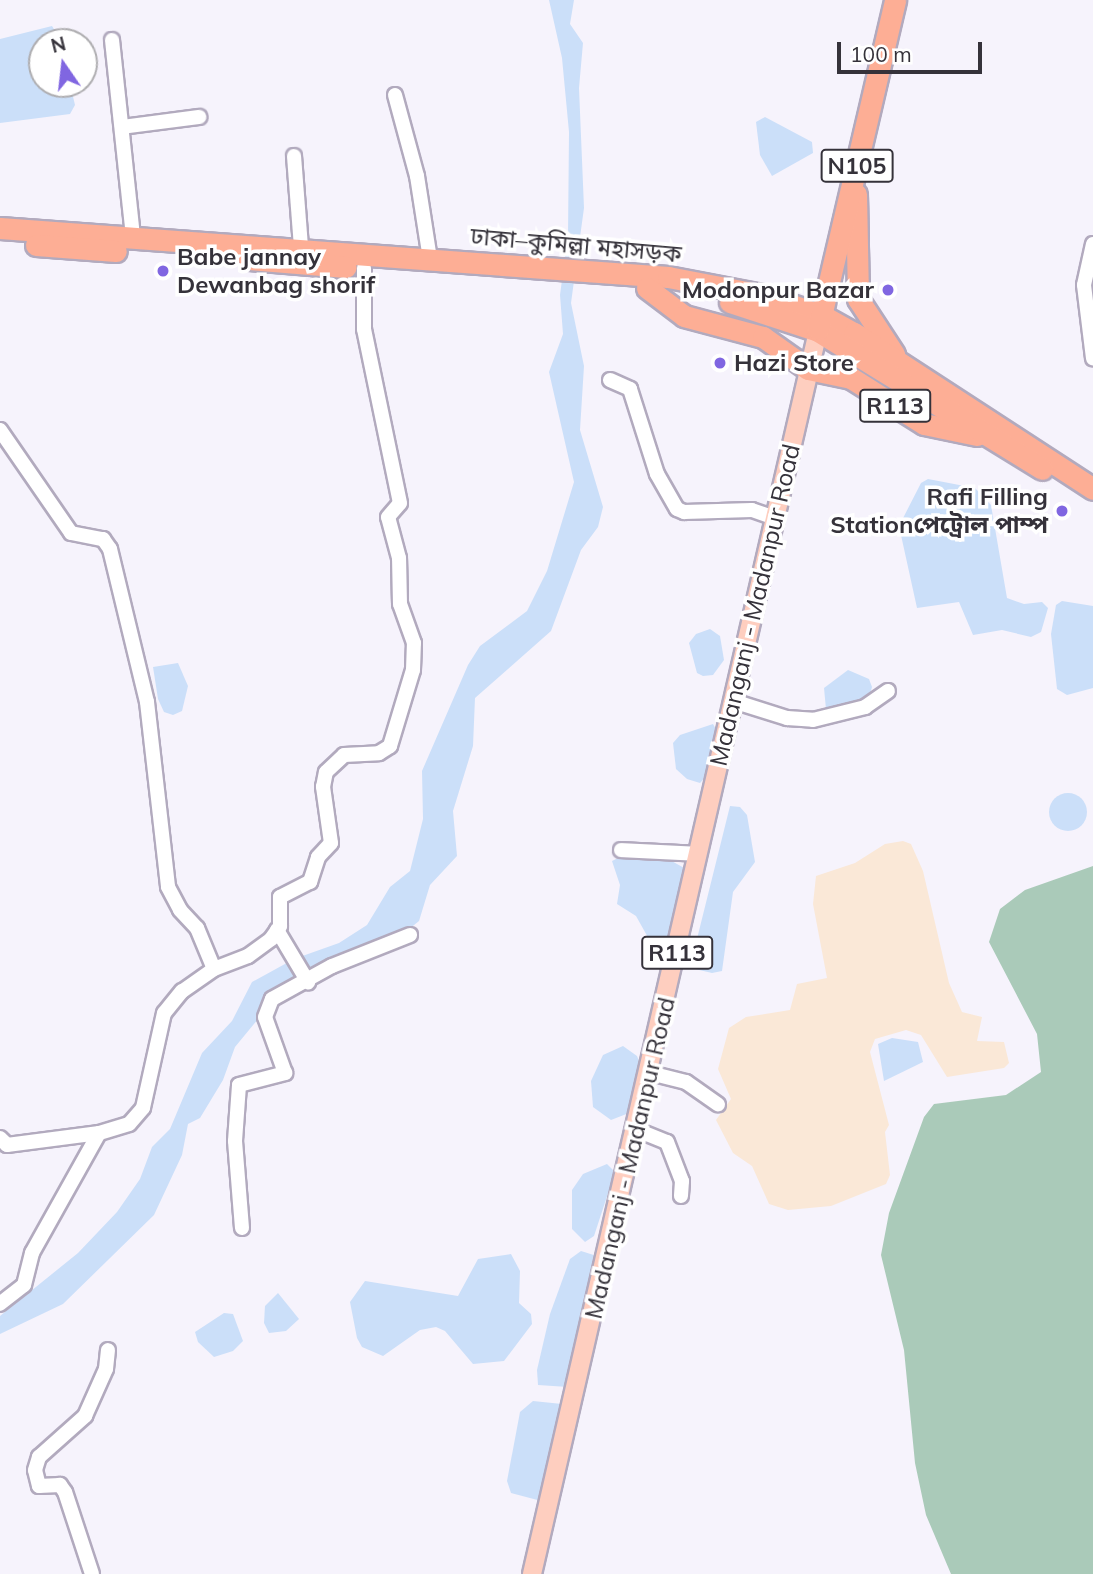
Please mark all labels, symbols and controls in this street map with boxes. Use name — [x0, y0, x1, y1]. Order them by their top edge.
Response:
north arrow — [28, 28, 98, 98]
scale bar — [841, 28, 986, 72]
text: N — [49, 31, 68, 58]
text: 100 m — [850, 41, 912, 67]
road number: N105 — [820, 146, 894, 186]
street label: ঢাকা–কুমিল্লা মহাসড়ক — [469, 221, 683, 269]
place label: Babe jannay Dewanbag shorif — [177, 243, 375, 299]
marker: Babe jannay Dewanbag shorif — [155, 263, 171, 279]
place label: Modonpur Bazar — [682, 276, 874, 304]
marker: Modonpur Bazar — [880, 282, 896, 298]
place label: Hazi Store — [734, 349, 854, 377]
marker: Hazi Store — [712, 355, 728, 371]
road number: R113 — [858, 386, 932, 426]
street label: Madanganj - Madanpur Road — [704, 441, 806, 769]
place label: Rafi Filling Stationপেট্রোল পাম্প — [830, 483, 1048, 539]
marker: Rafi Filling Stationপেট্রোল পাম্প — [1054, 503, 1070, 519]
road number: R113 — [640, 934, 714, 972]
street label: Madanganj - Madanpur Road — [579, 994, 681, 1322]

